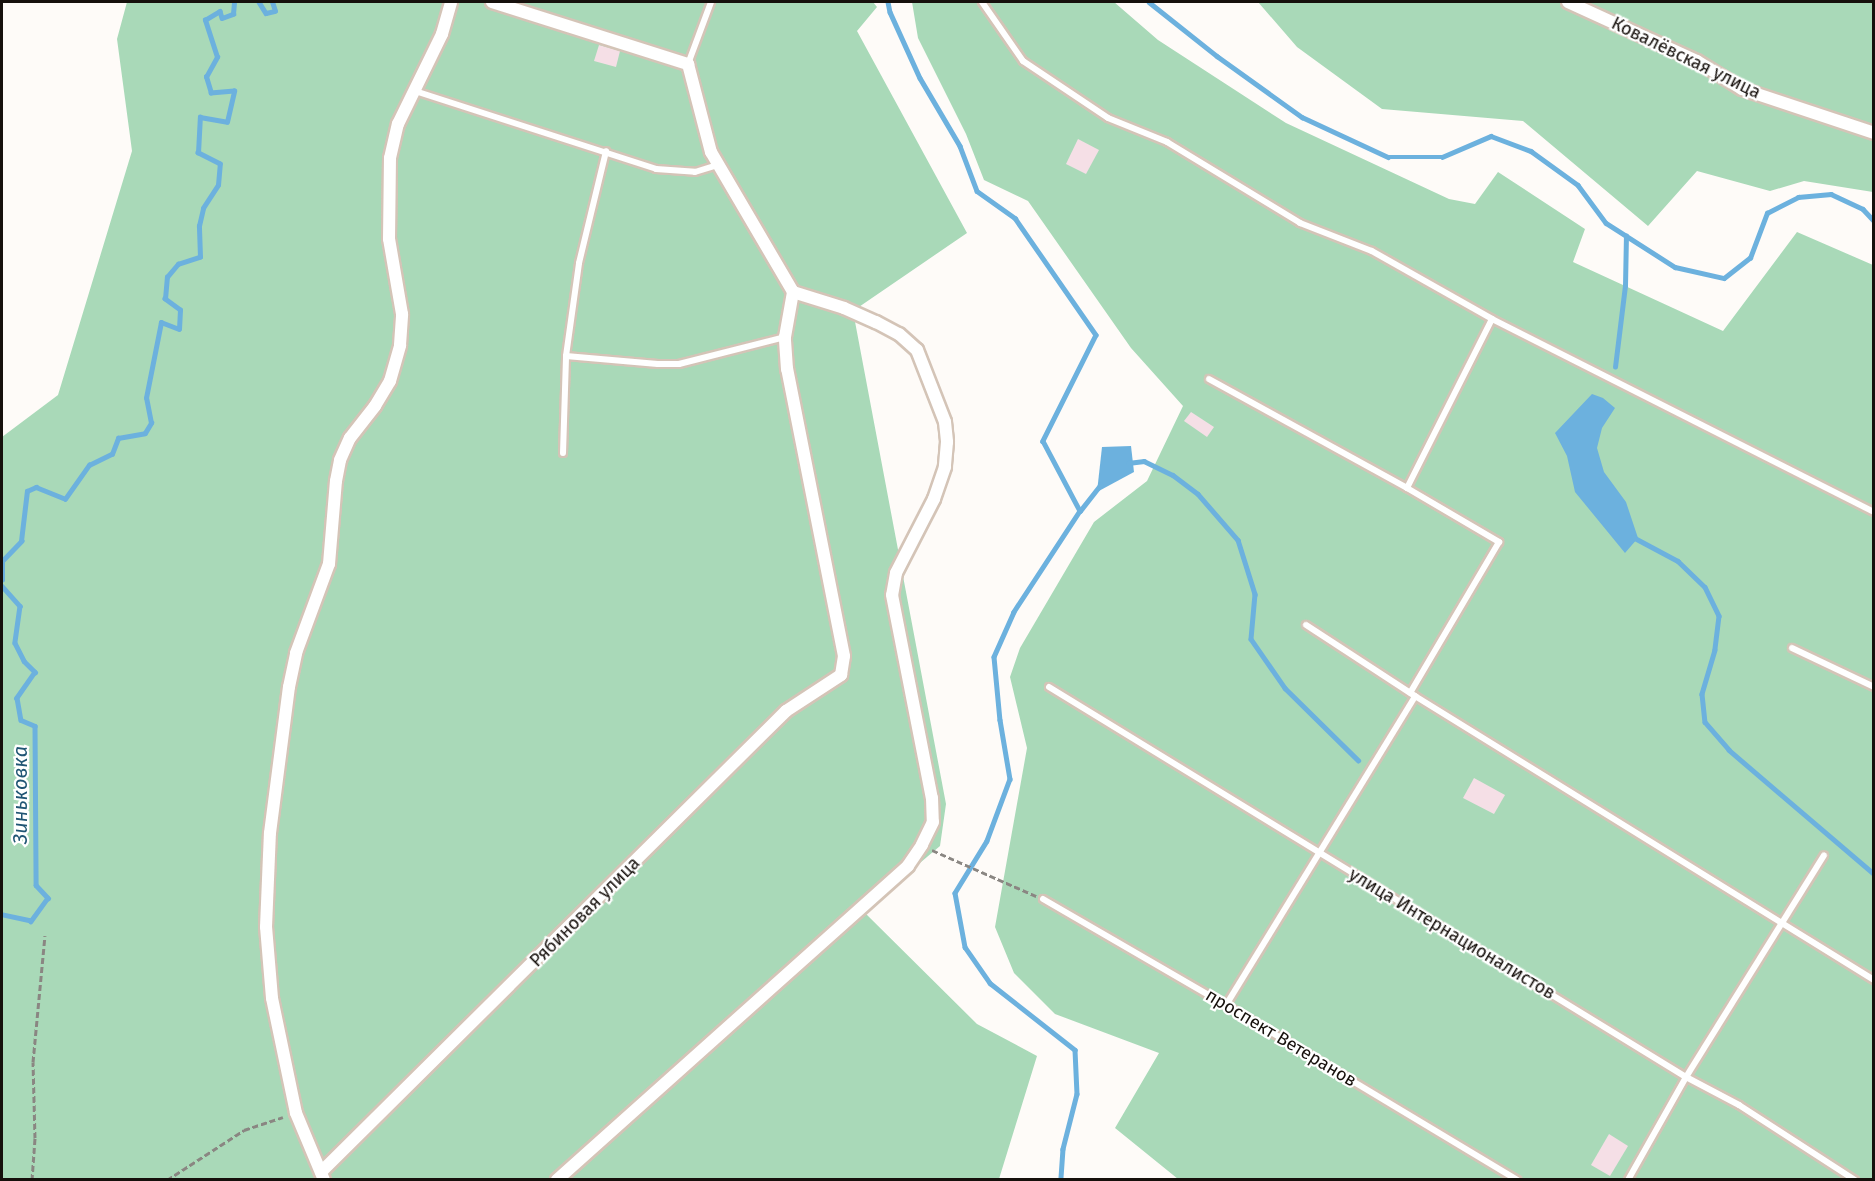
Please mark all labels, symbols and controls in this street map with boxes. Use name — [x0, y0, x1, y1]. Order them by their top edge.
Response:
street label: Ковалёвская улица — [1608, 13, 1764, 103]
water label: Зиньковка — [8, 746, 32, 844]
street label: Рябиновая улица — [526, 853, 644, 971]
street label: улица Интернационалистов — [1345, 864, 1559, 1004]
street label: проспект Ветеранов — [1202, 984, 1360, 1092]

